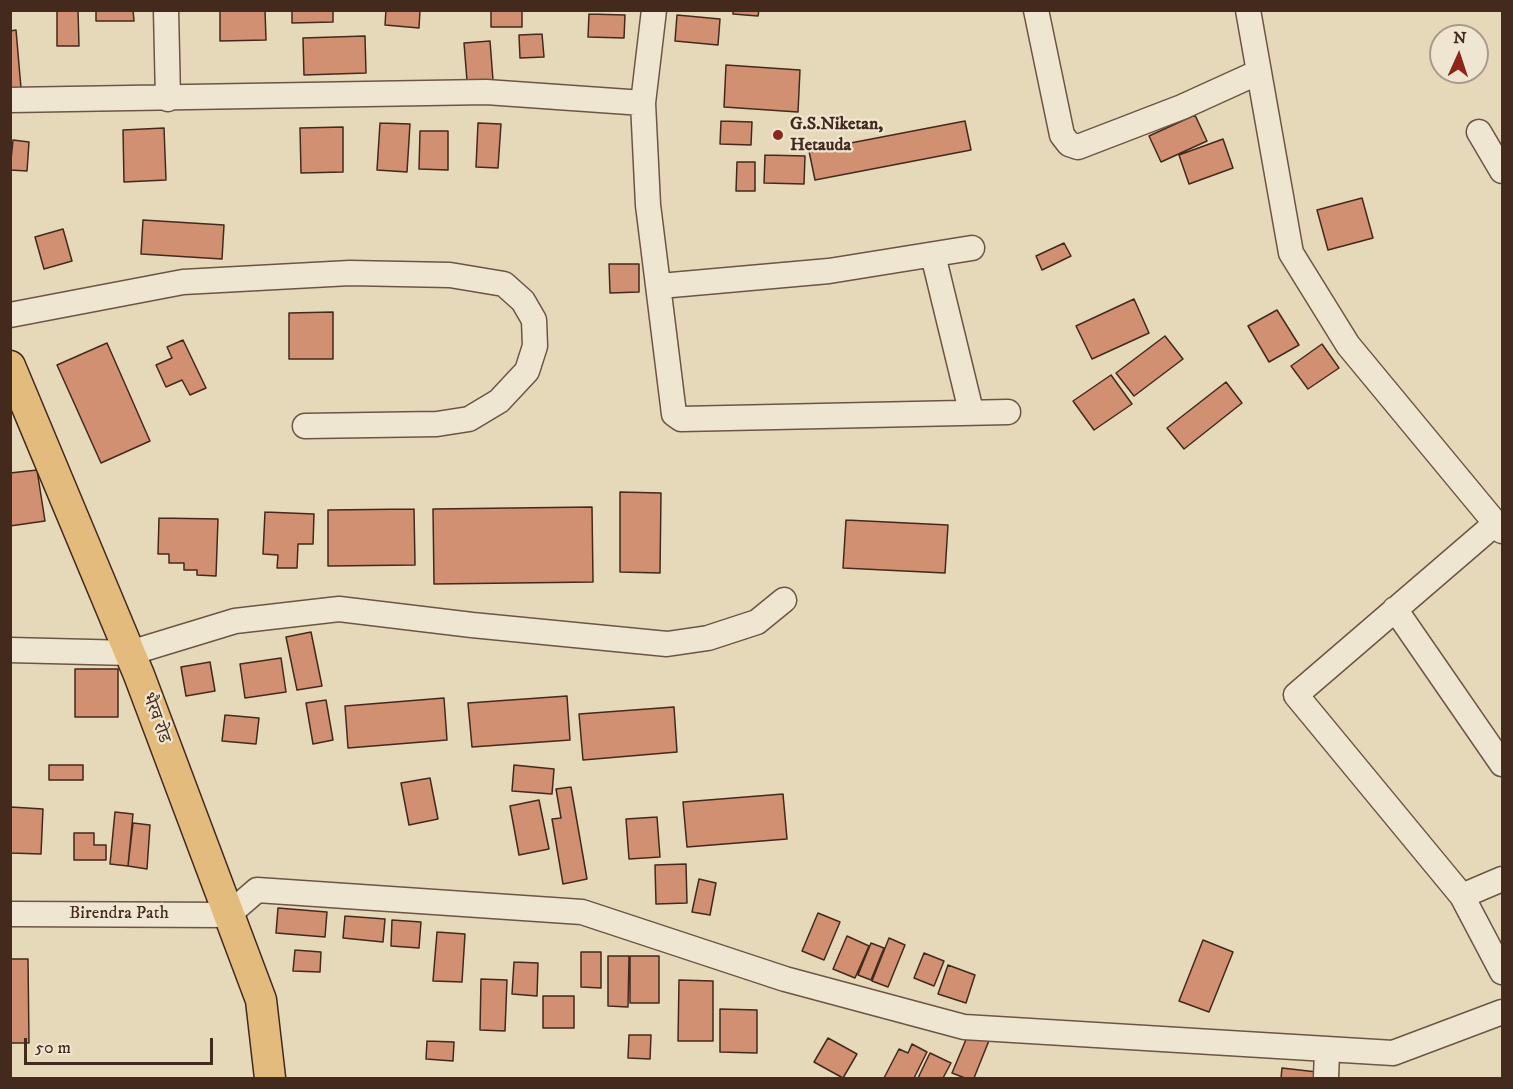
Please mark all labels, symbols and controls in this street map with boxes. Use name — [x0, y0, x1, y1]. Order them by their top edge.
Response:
north arrow — [1429, 24, 1489, 84]
text: N — [1453, 28, 1467, 48]
place label: G.S.Niketan, Hetauda — [790, 114, 883, 156]
marker: G.S.Niketan, Hetauda — [771, 128, 785, 142]
street label: भैरव रोड — [136, 690, 174, 746]
street label: Birendra Path — [69, 903, 169, 925]
scale bar — [27, 1026, 216, 1064]
text: 50 m — [35, 1037, 71, 1059]

